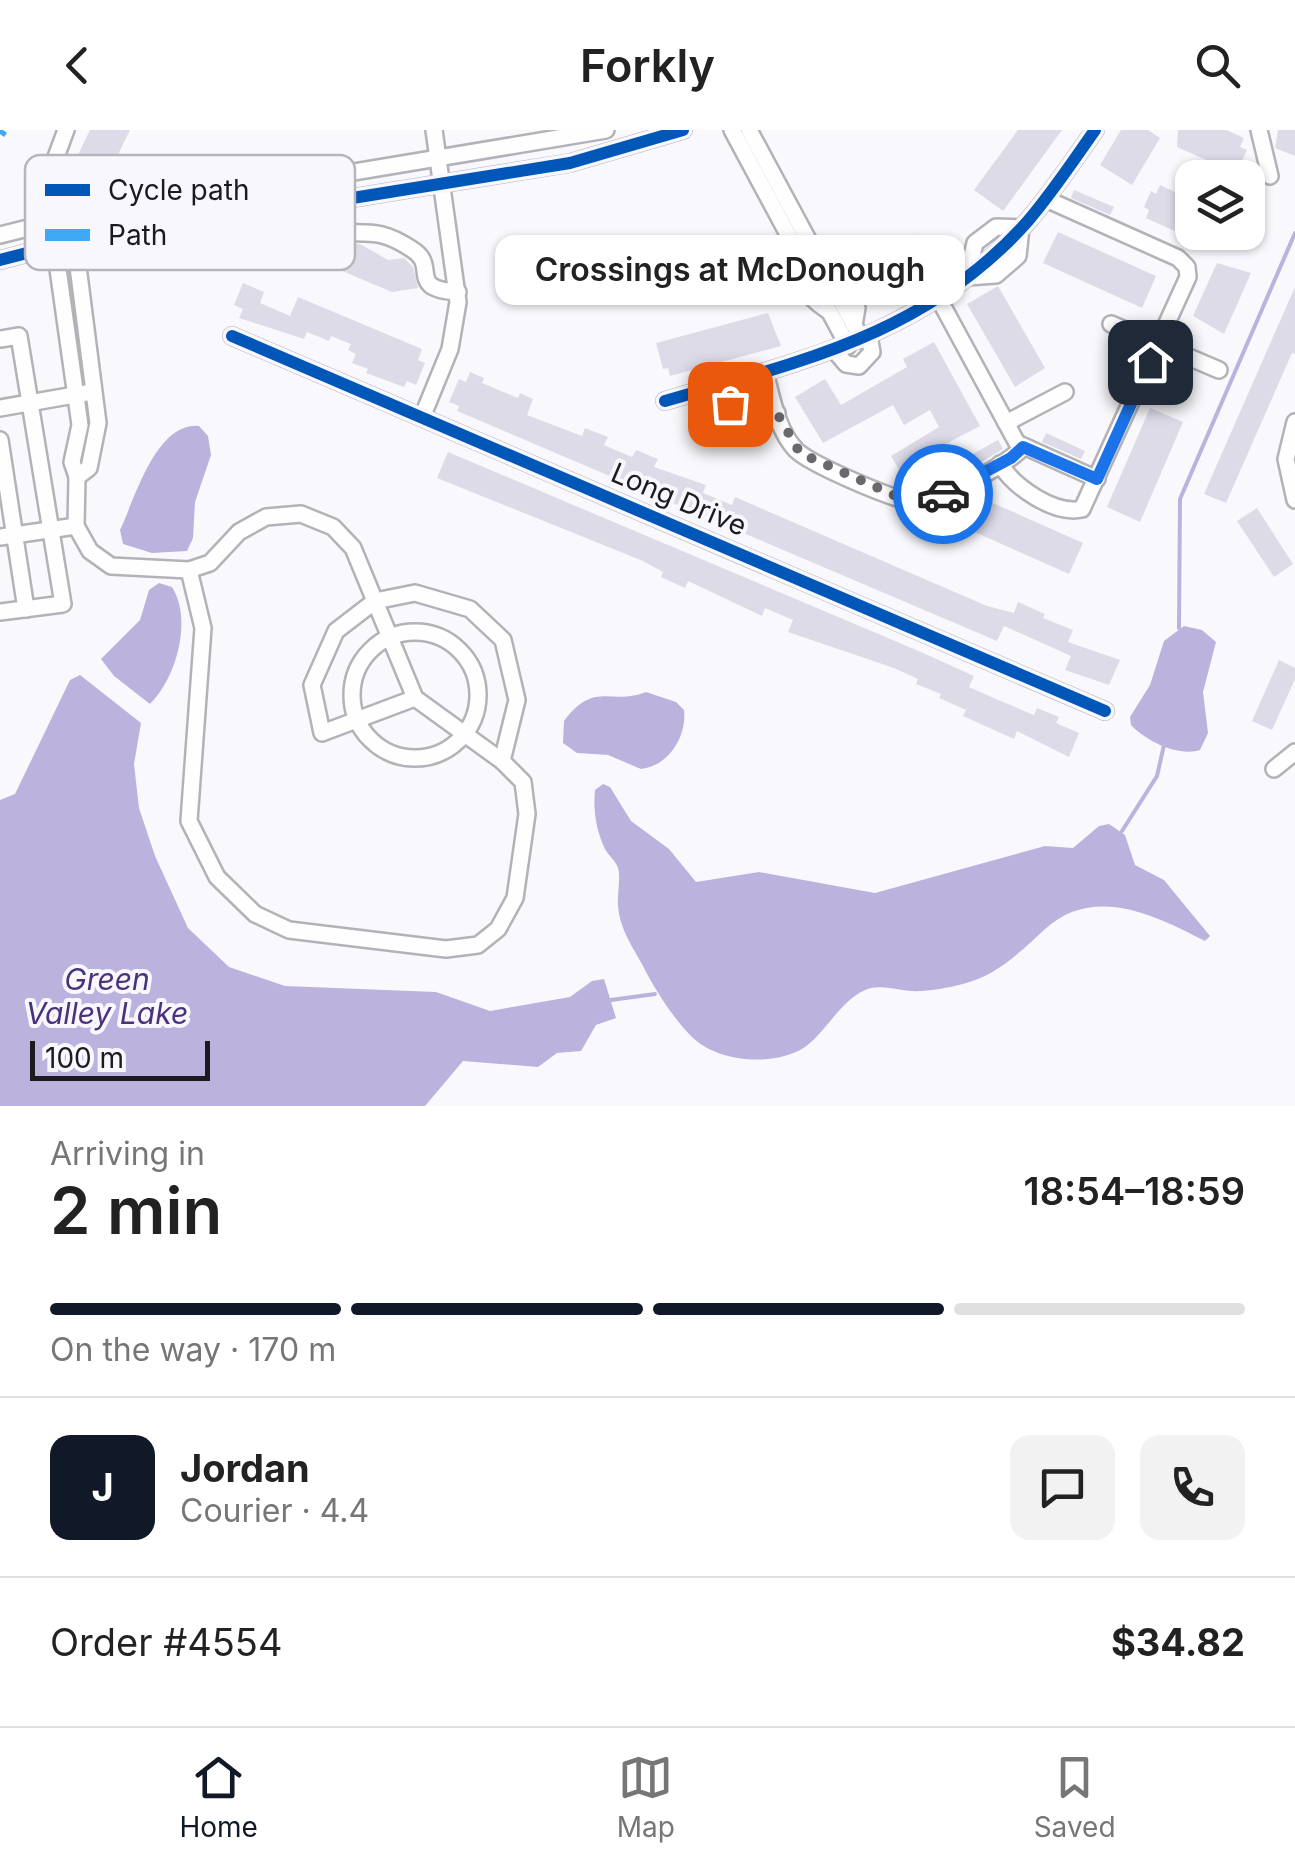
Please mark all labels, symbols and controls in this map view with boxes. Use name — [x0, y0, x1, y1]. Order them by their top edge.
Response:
icon: back — [50, 38, 105, 93]
text: Forkly — [580, 38, 715, 93]
icon: search — [1190, 38, 1245, 93]
legend — [25, 155, 355, 270]
map controls — [1175, 160, 1265, 250]
button: layers — [1175, 160, 1265, 250]
text: Cycle path — [108, 173, 249, 207]
text: Path — [108, 218, 167, 252]
callout: Crossings at McDonough — [495, 234, 965, 304]
text: Crossings at McDonough — [535, 250, 925, 289]
pin — [1108, 320, 1193, 405]
icon: home — [1123, 335, 1178, 390]
pin — [688, 362, 773, 447]
icon: bag — [703, 377, 758, 432]
courier — [893, 444, 993, 544]
street label: Long Drive — [606, 455, 752, 543]
icon: car — [916, 467, 971, 522]
water label: Green Valley Lake — [26, 961, 188, 1031]
scale bar — [30, 1036, 210, 1080]
text: 100 m — [45, 1041, 124, 1075]
text: Arriving in — [50, 1134, 205, 1173]
text: 18:54–18:59 — [1024, 1168, 1245, 1214]
text: 2 min — [50, 1171, 222, 1250]
text: On the way · 170 m — [50, 1330, 336, 1369]
button: chat — [1010, 1435, 1115, 1540]
button: phone — [1140, 1435, 1245, 1540]
text: Jordan — [180, 1445, 310, 1491]
text: J — [91, 1464, 114, 1510]
text: Courier · 4.4 — [180, 1491, 369, 1530]
text: Order #4554 — [50, 1619, 283, 1665]
text: $34.82 — [1111, 1619, 1245, 1665]
tab: Home — [179, 1750, 258, 1844]
tab: Map — [617, 1750, 675, 1844]
tab: Saved — [1034, 1750, 1116, 1844]

